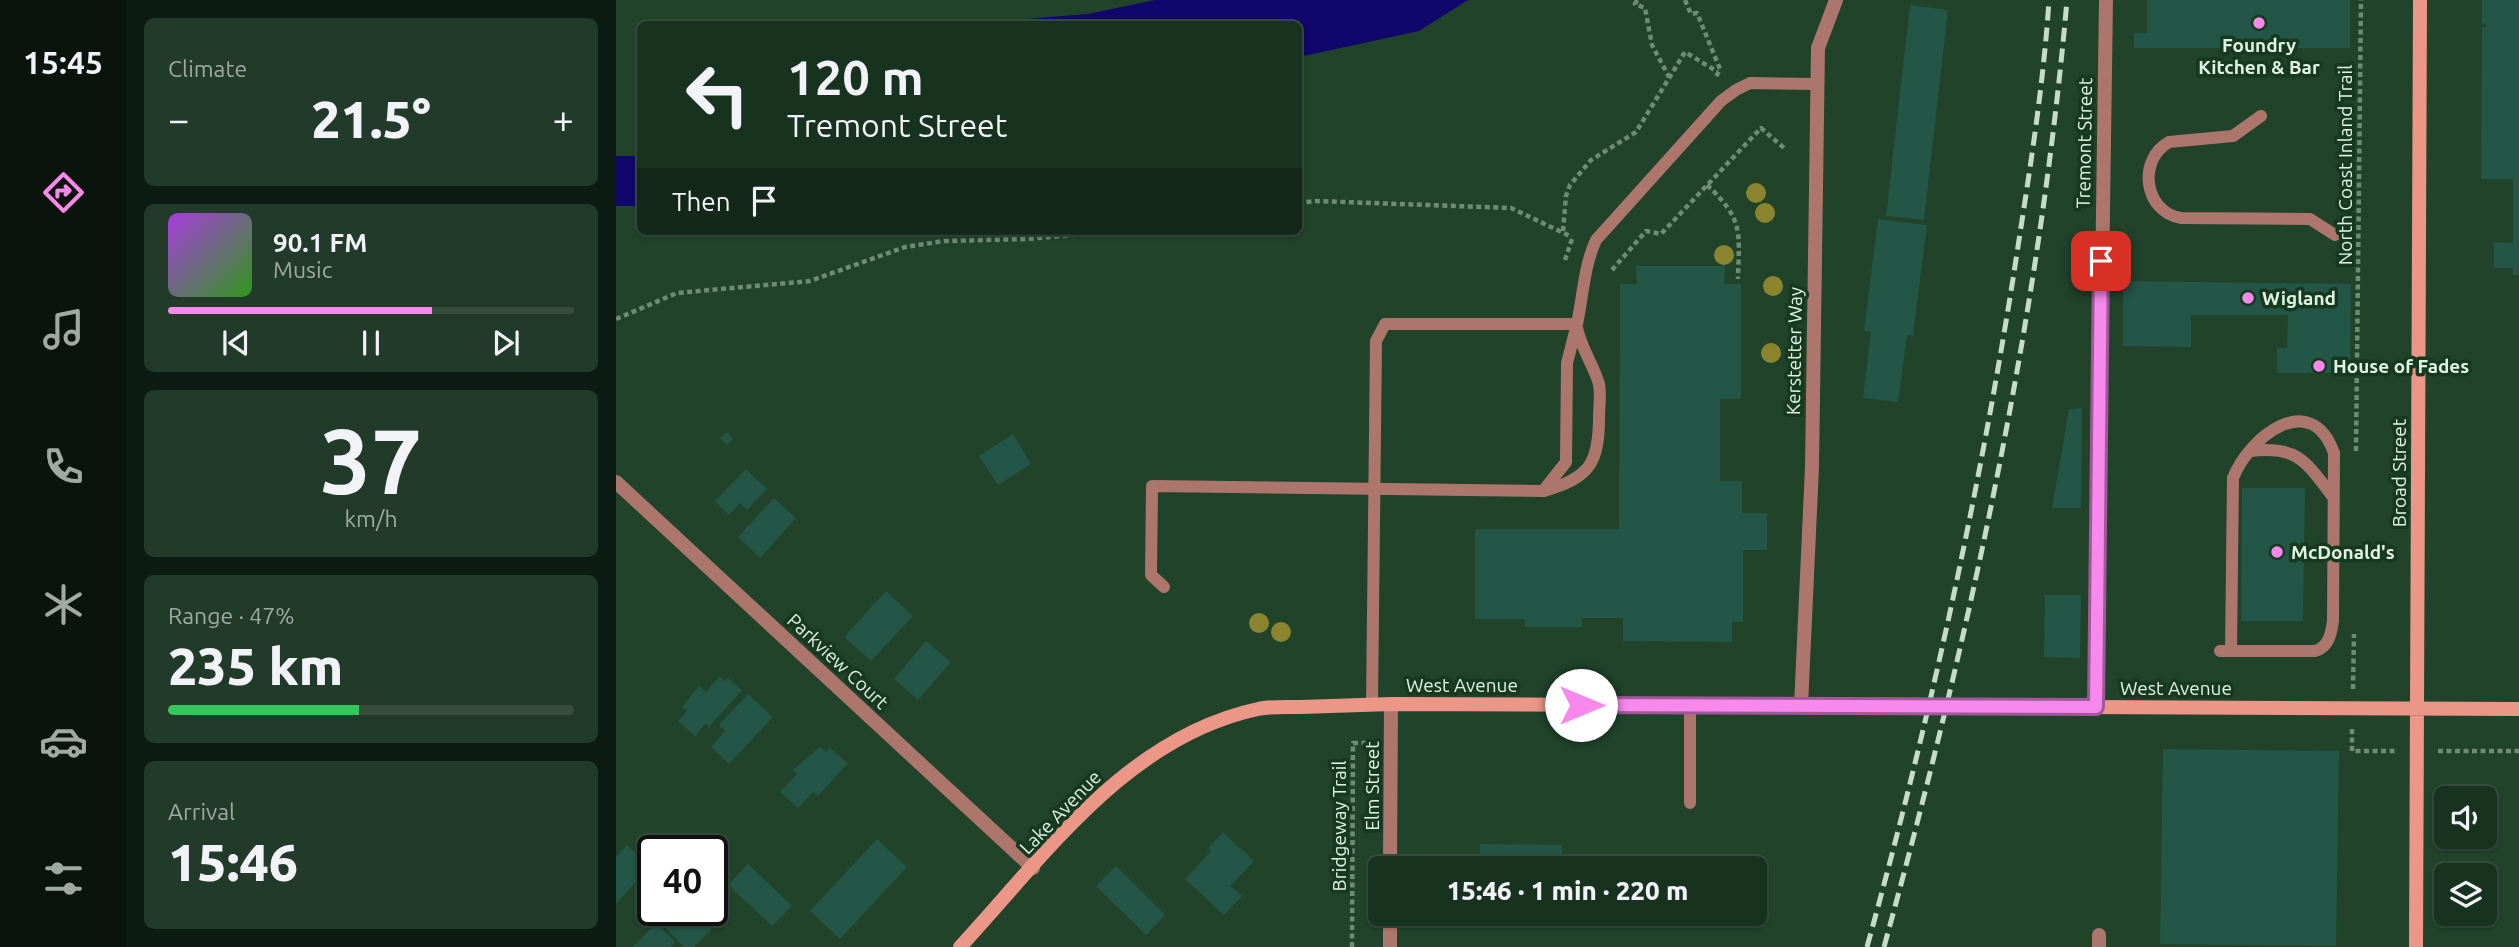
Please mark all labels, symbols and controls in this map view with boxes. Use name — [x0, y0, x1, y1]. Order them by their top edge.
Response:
marker: Foundry Kitchen & Bar — [2251, 15, 2267, 31]
place label: Foundry Kitchen & Bar — [2198, 34, 2320, 78]
text: 15:45 — [23, 44, 103, 80]
icon: left — [672, 49, 763, 140]
text: 120 m — [787, 49, 924, 104]
text: Climate — [168, 56, 247, 81]
street label: North Coast Inland Trail — [2334, 65, 2356, 265]
street label: Tremont Street — [2072, 77, 2096, 209]
text: 21.5° — [311, 90, 431, 148]
text: − — [168, 98, 189, 140]
text: + — [553, 98, 574, 140]
text: Tremont Street — [787, 107, 1007, 143]
icon: directions — [39, 168, 88, 217]
icon: arrive — [745, 182, 783, 220]
text: Then — [672, 187, 731, 216]
text: 90.1 FM — [273, 228, 367, 257]
pin — [2071, 231, 2131, 291]
icon: arrive — [2082, 242, 2120, 280]
text: Music — [273, 257, 332, 282]
street label: Kerstetter Way — [1782, 287, 1806, 415]
place label: Wigland — [2262, 287, 2336, 309]
marker: Wigland — [2240, 290, 2256, 306]
icon: music — [39, 305, 88, 354]
icon: previous — [217, 324, 255, 362]
icon: pause — [352, 324, 390, 362]
icon: next — [487, 324, 525, 362]
place label: House of Fades — [2333, 355, 2469, 377]
marker: House of Fades — [2311, 358, 2327, 374]
text: 37 — [320, 409, 422, 511]
street label: Broad Street — [2388, 418, 2410, 527]
icon: phone — [39, 442, 88, 491]
text: km/h — [344, 506, 398, 531]
place label: McDonald's — [2291, 541, 2395, 563]
marker: McDonald's — [2269, 544, 2285, 560]
icon: climate — [39, 580, 88, 629]
text: Range · 47% — [168, 603, 295, 628]
street label: Parkview Court — [783, 609, 893, 714]
text: 235 km — [168, 637, 343, 695]
position arrow — [1544, 668, 1618, 742]
street label: West Avenue — [1406, 674, 1518, 696]
street label: West Avenue — [2120, 677, 2232, 699]
icon: car — [39, 717, 88, 766]
street label: Elm Street — [1361, 741, 1383, 831]
street label: Bridgeway Trail — [1328, 761, 1350, 891]
street label: Lake Avenue — [1015, 766, 1105, 858]
map controls — [2434, 786, 2497, 926]
button: sound — [2434, 786, 2497, 849]
text: Arrival — [168, 799, 235, 824]
text: 15:46 — [168, 833, 298, 891]
speed limit sign: 40 — [637, 835, 728, 926]
icon: filters — [39, 854, 88, 903]
button: layers — [2434, 863, 2497, 926]
text: 15:46 · 1 min · 220 m — [1447, 876, 1688, 905]

